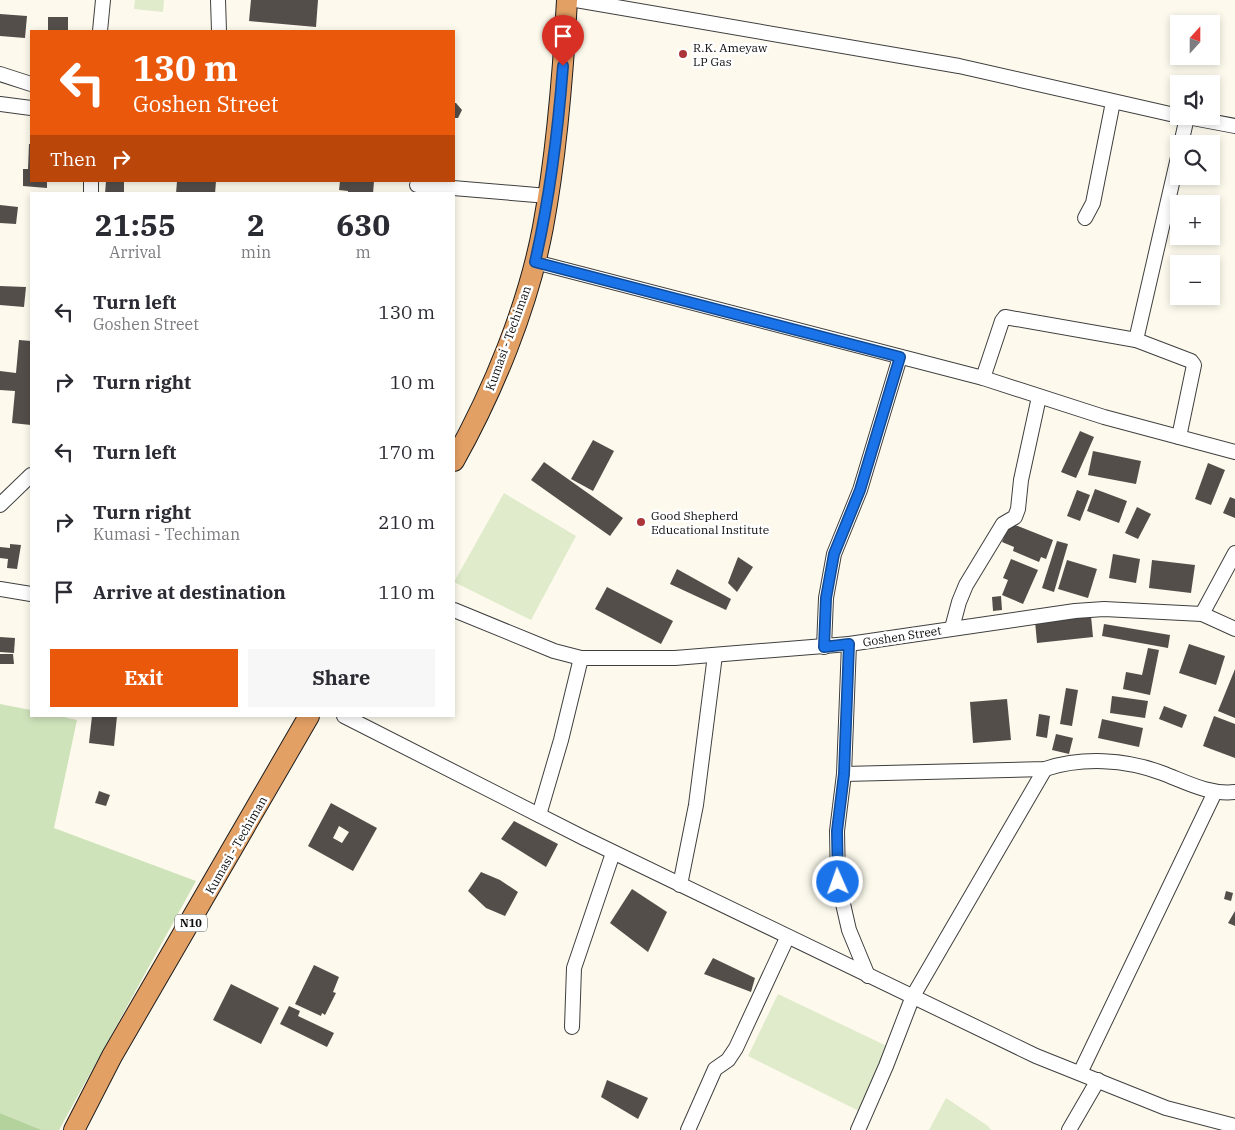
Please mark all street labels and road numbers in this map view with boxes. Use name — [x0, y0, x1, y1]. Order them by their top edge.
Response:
street label: Kumasi - Techiman — [482, 283, 534, 392]
street label: Goshen Street — [862, 622, 942, 650]
street label: Kumasi - Techiman — [202, 793, 270, 897]
road number: N10 — [175, 914, 207, 931]

